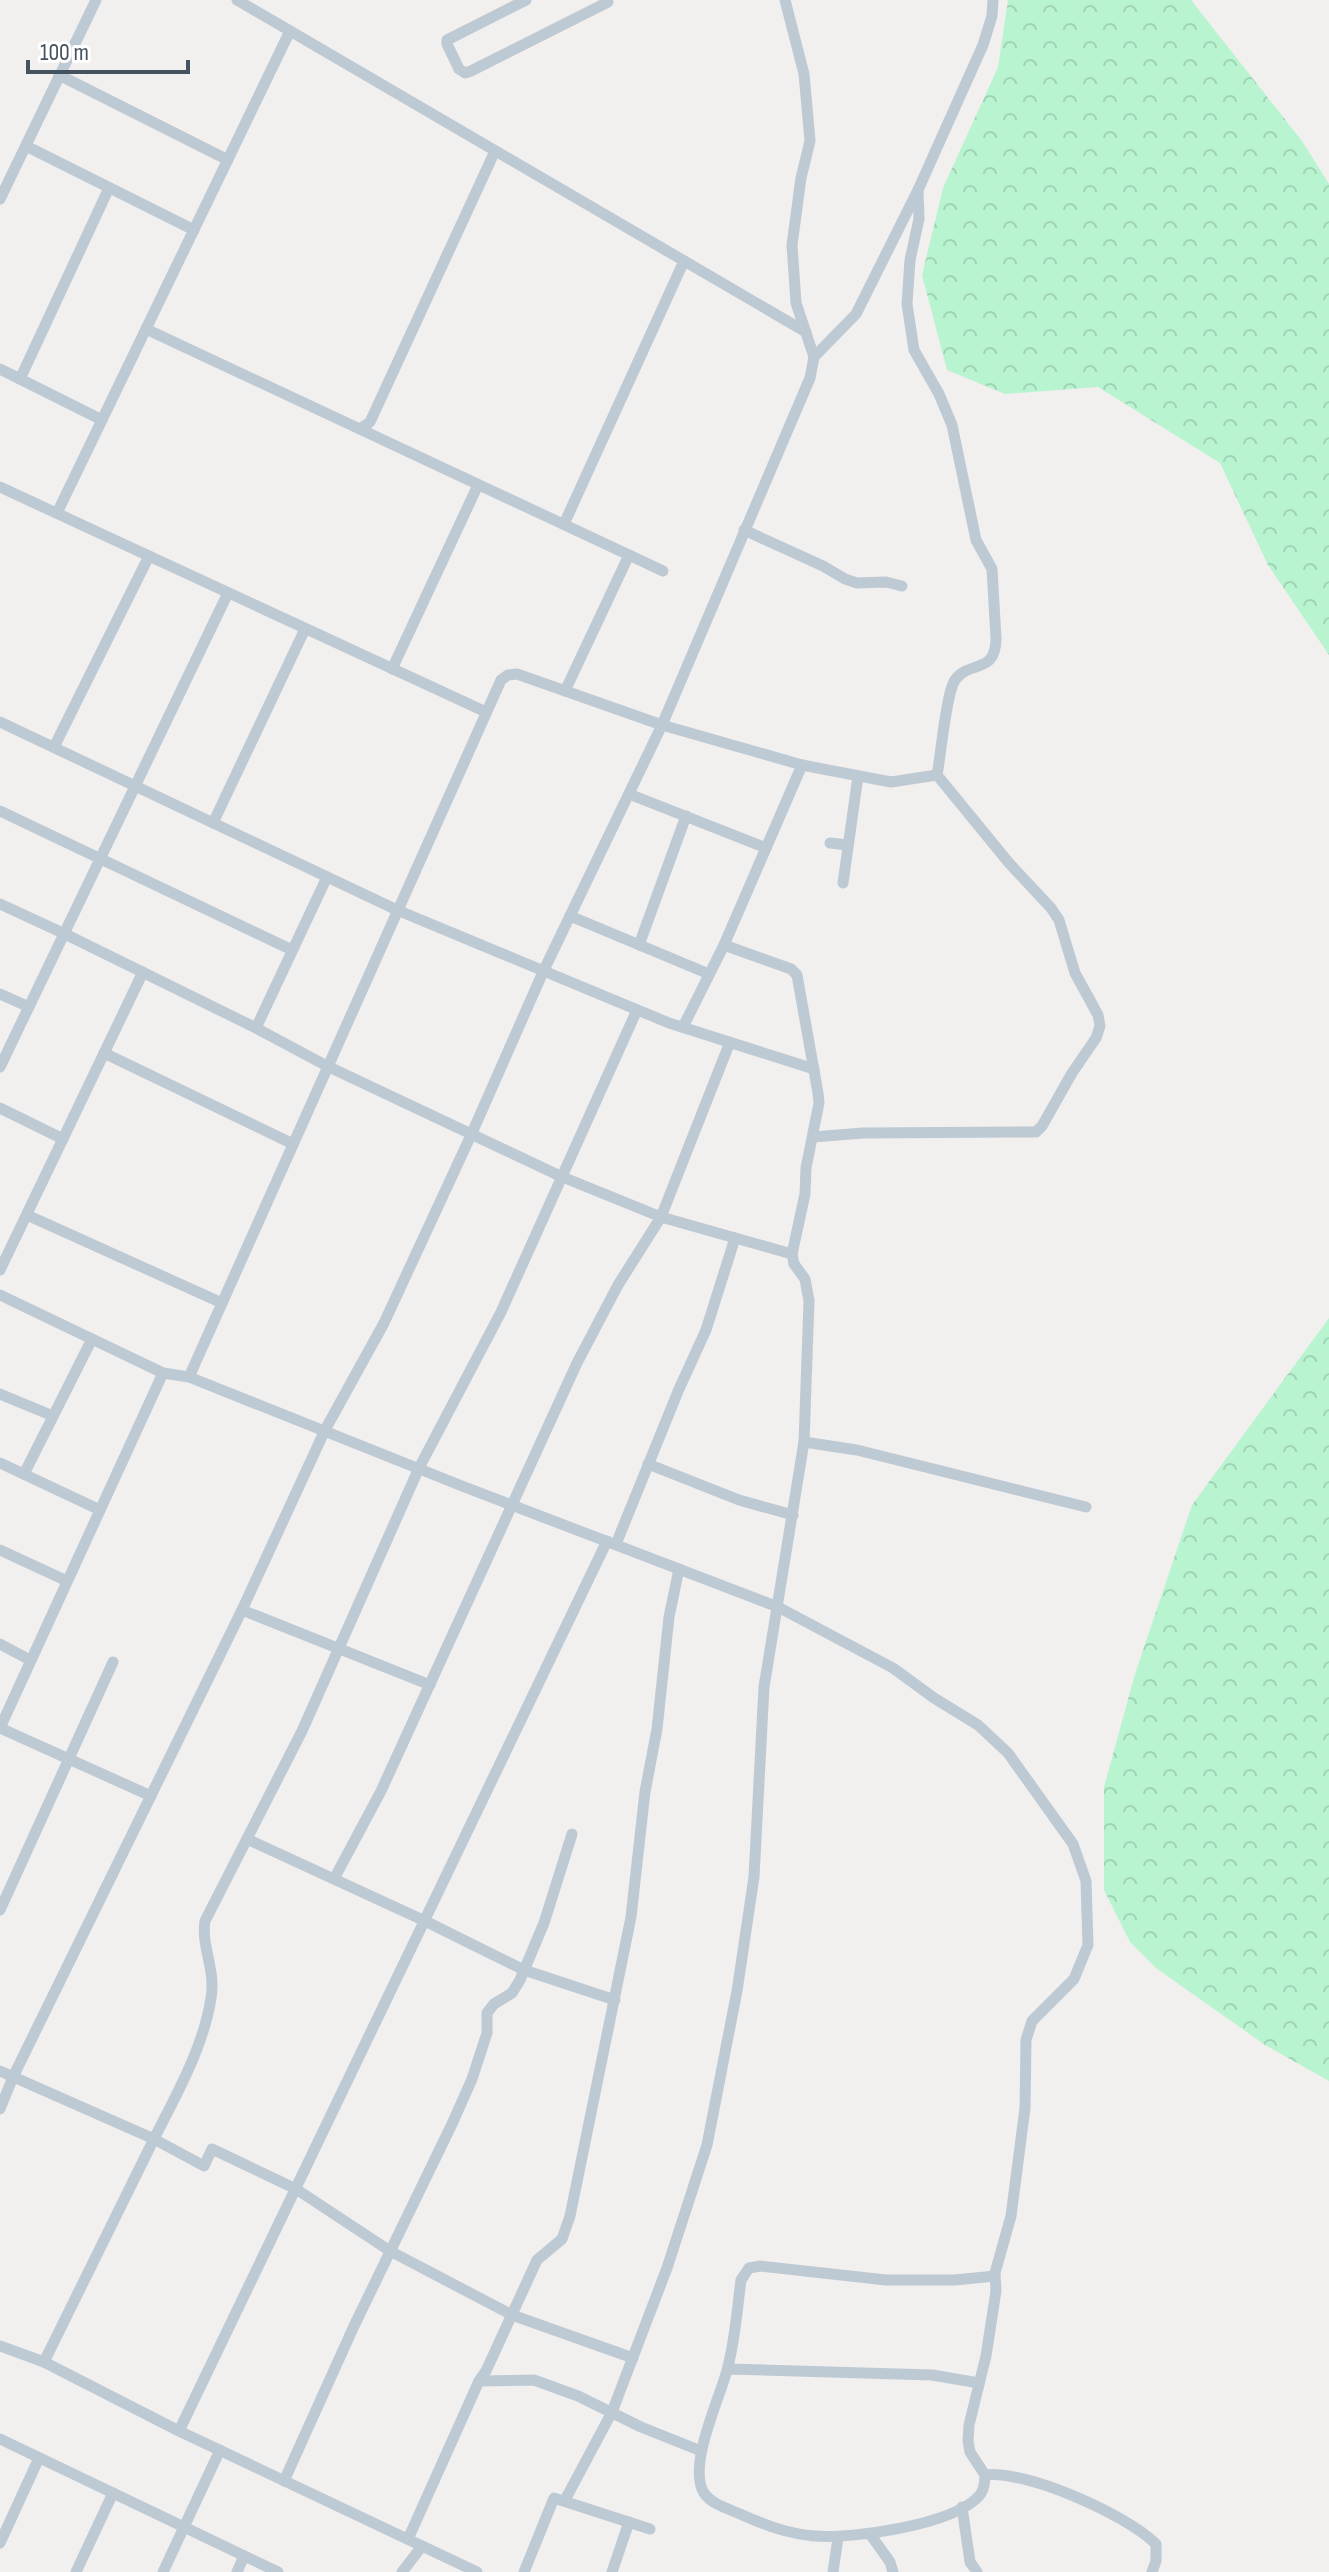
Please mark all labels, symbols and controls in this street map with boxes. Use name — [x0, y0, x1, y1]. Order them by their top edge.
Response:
scale bar — [28, 24, 188, 74]
text: 100 m — [40, 38, 89, 67]

